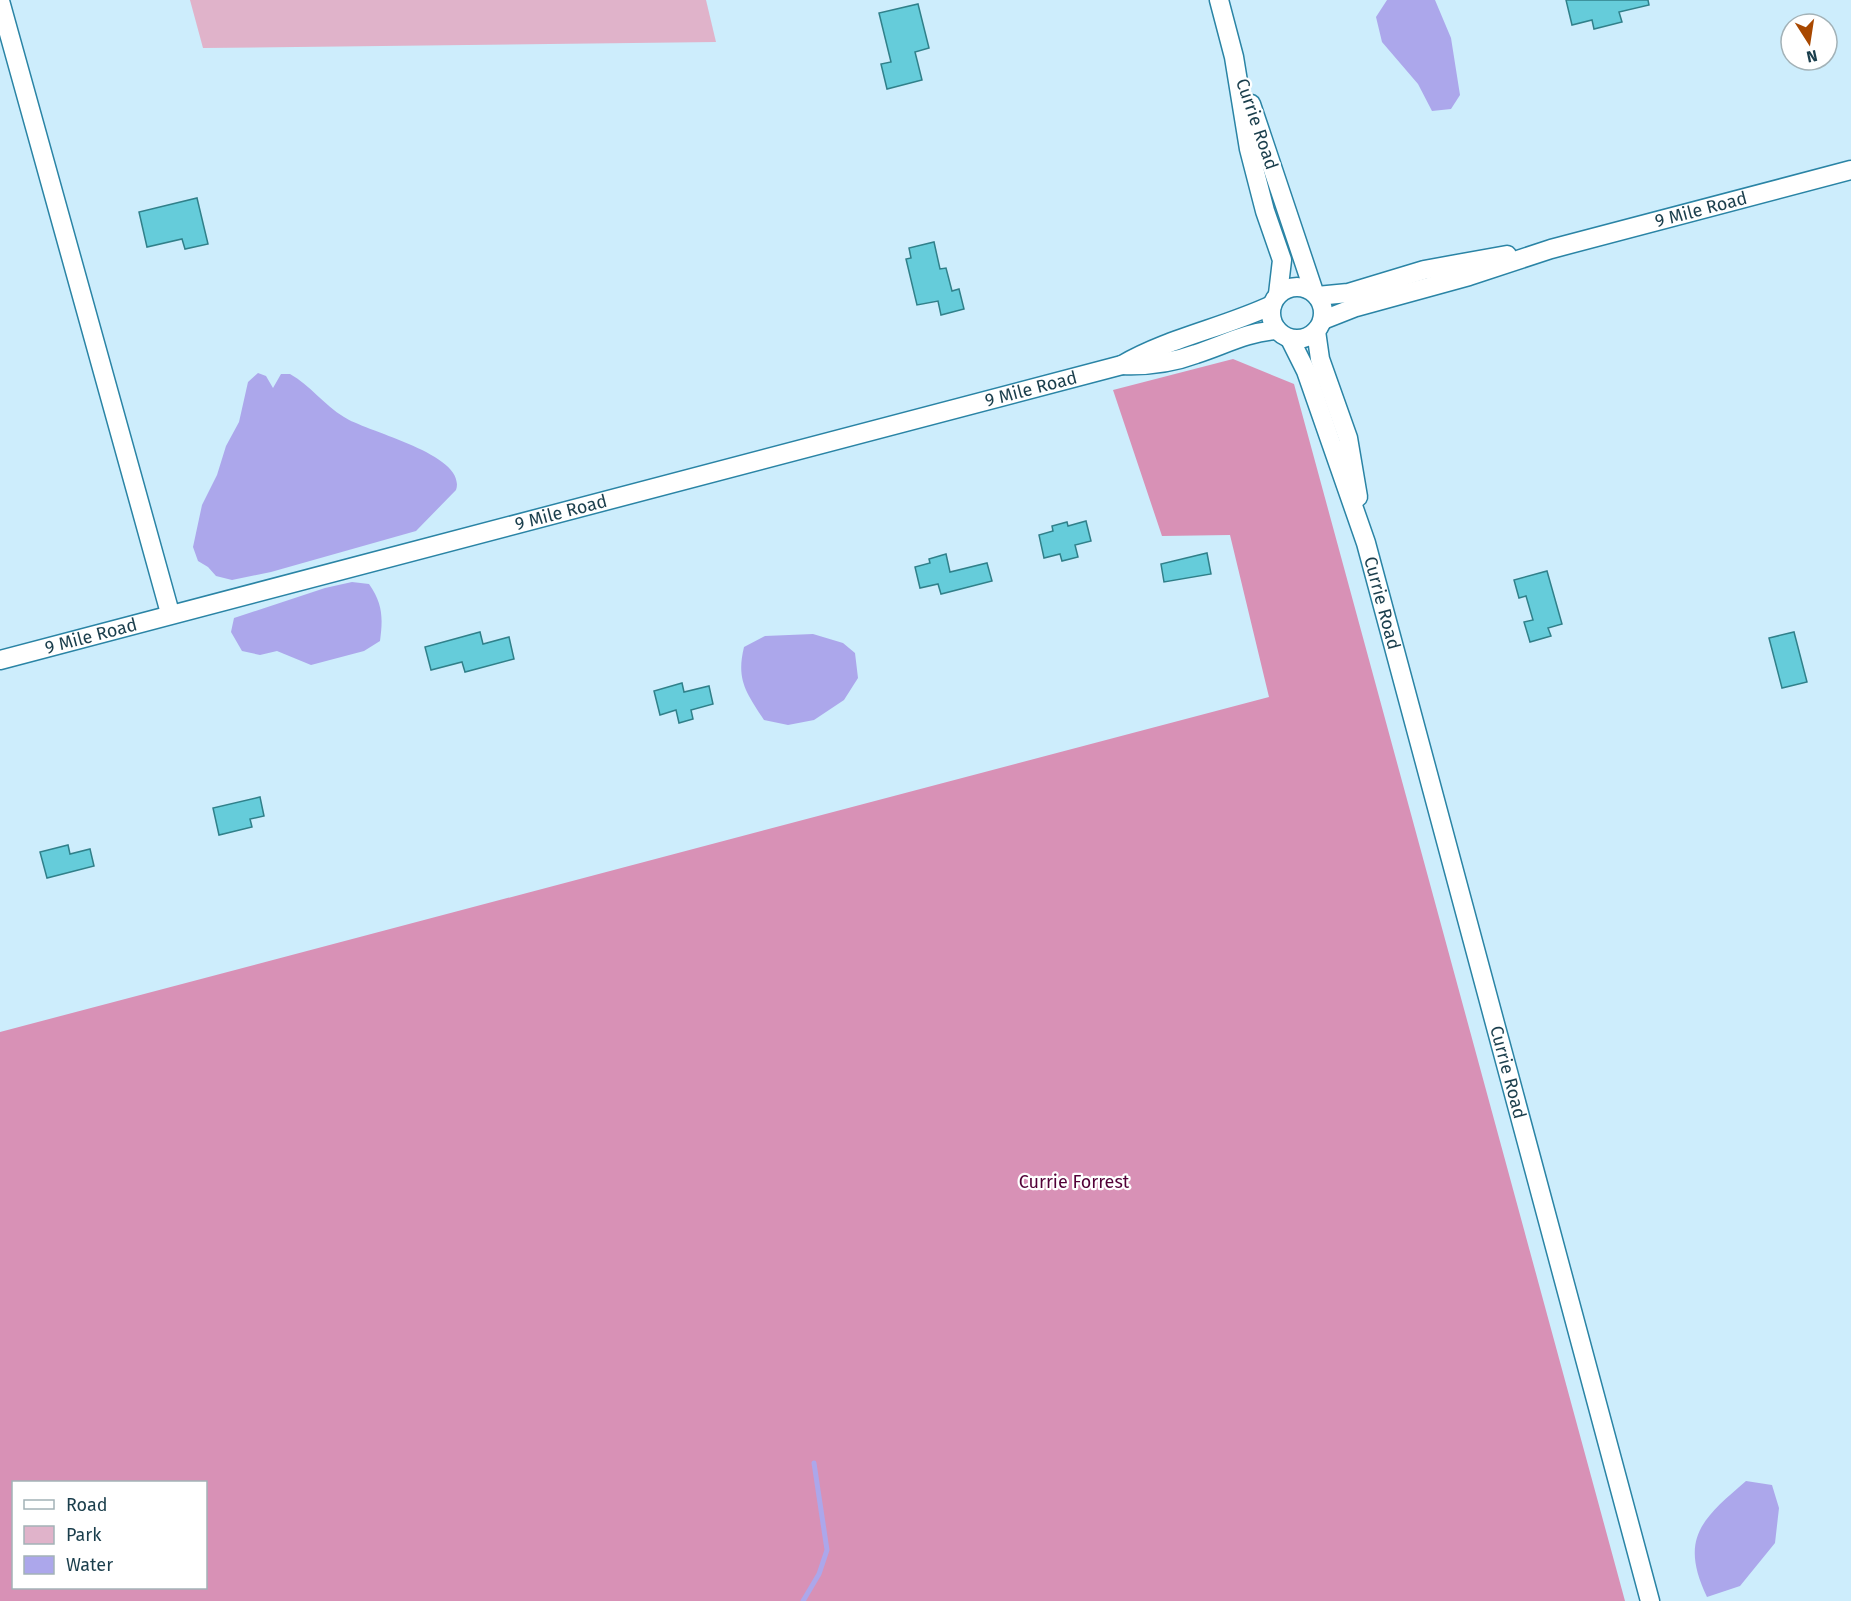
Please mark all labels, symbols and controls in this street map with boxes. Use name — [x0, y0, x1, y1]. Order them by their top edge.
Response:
north arrow — [1779, 12, 1839, 72]
text: N — [1805, 46, 1819, 67]
street label: Currie Road — [1231, 75, 1283, 173]
street label: 9 Mile Road — [1652, 187, 1749, 232]
street label: 9 Mile Road — [982, 366, 1080, 412]
street label: 9 Mile Road — [512, 490, 609, 535]
street label: Currie Road — [1359, 554, 1405, 652]
street label: 9 Mile Road — [42, 613, 139, 659]
street label: Currie Road — [1485, 1023, 1531, 1121]
park label: Currie Forrest — [1019, 1171, 1130, 1193]
legend — [12, 1481, 207, 1589]
text: Road — [66, 1494, 108, 1516]
text: Park — [66, 1524, 102, 1546]
text: Water — [66, 1554, 113, 1576]

